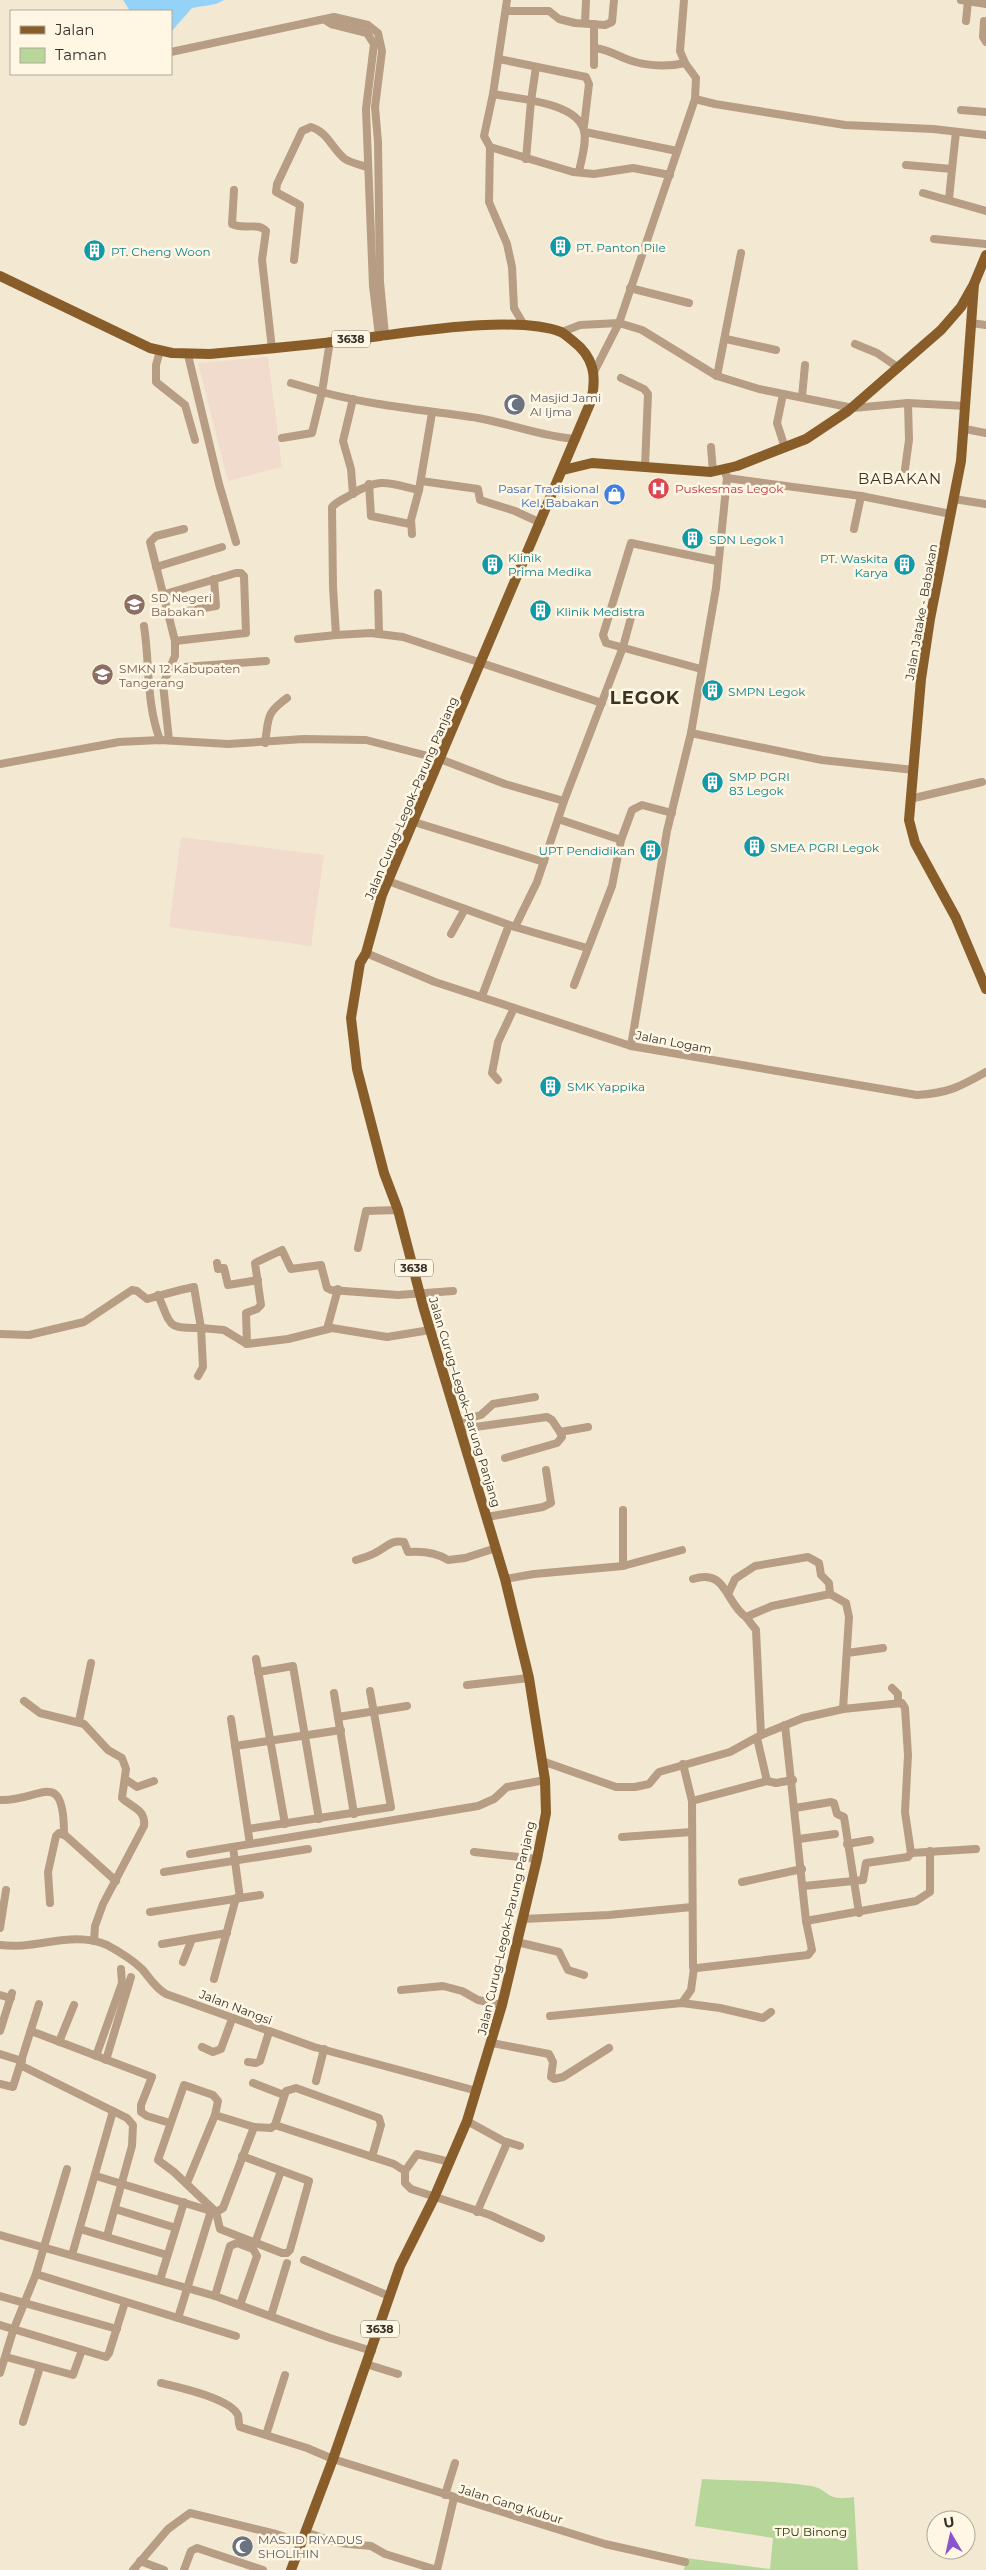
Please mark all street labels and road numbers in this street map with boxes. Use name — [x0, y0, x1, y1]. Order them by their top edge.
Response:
road number: 3638 — [332, 330, 370, 348]
street label: Jalan Jatake - Babakan — [901, 543, 940, 682]
street label: Jalan Curug–Legok–Parung Panjang — [361, 694, 461, 903]
street label: Jalan Logam — [634, 1027, 713, 1057]
road number: 3638 — [395, 1260, 433, 1276]
street label: Jalan Curug–Legok–Parung Panjang — [425, 1294, 504, 1509]
street label: Jalan Curug–Legok–Parung Panjang — [474, 1820, 538, 2037]
street label: Jalan Nangsi — [196, 1986, 275, 2028]
road number: 3638 — [361, 2320, 399, 2338]
street label: Jalan Gang Kubur — [456, 2481, 565, 2527]

